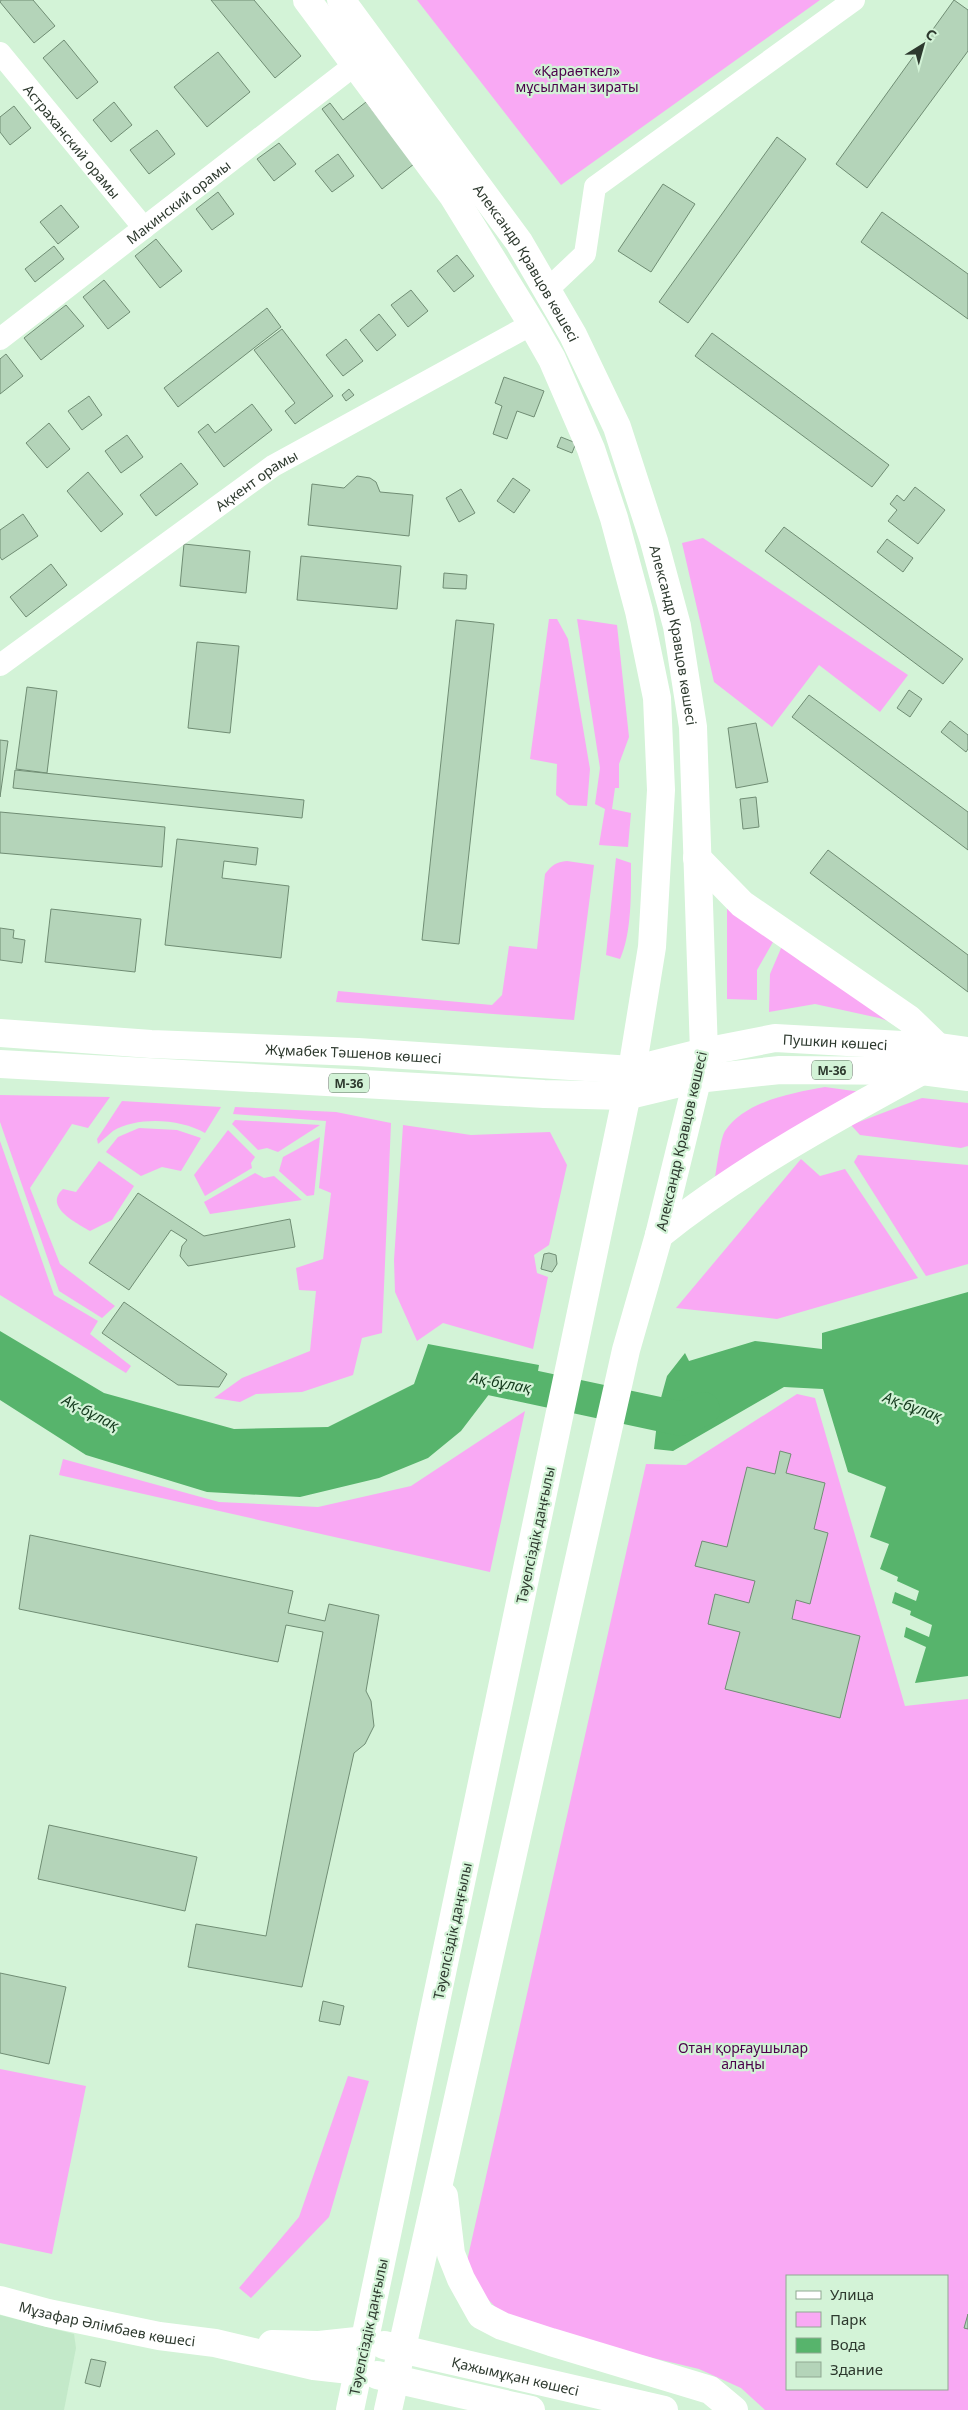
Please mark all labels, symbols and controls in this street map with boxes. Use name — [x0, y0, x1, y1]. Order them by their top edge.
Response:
north arrow — [898, 20, 948, 70]
text: С — [922, 24, 940, 45]
park label: «Қараөткел» мұсылман зираты — [515, 61, 639, 96]
street label: Астраханский орамы — [20, 80, 125, 202]
street label: Макинский орамы — [122, 155, 234, 248]
street label: Александр Кравцов көшесі — [470, 180, 584, 344]
street label: Ақкент орамы — [211, 445, 301, 515]
street label: Александр Кравцов көшесі — [646, 543, 702, 726]
street label: Пушкин көшесі — [782, 1029, 888, 1054]
street label: Жұмабек Тәшенов көшесі — [265, 1039, 442, 1067]
street label: Александр Кравцов көшесі — [651, 1049, 711, 1233]
road number: M-36 — [812, 1060, 852, 1080]
road number: M-36 — [329, 1074, 369, 1092]
water label: Ақ-бұлақ — [468, 1367, 533, 1397]
water label: Ақ-бұлақ — [880, 1386, 945, 1426]
water label: Ақ-бұлақ — [58, 1389, 123, 1435]
street label: Тәуелсіздік даңғылы — [511, 1465, 559, 1605]
street label: Тәуелсіздік даңғылы — [428, 1861, 476, 2001]
park label: Отан қорғаушылар алаңы — [678, 2038, 808, 2073]
street label: Тәуелсіздік даңғылы — [344, 2257, 392, 2397]
legend — [786, 2275, 948, 2390]
text: Улица — [830, 2284, 874, 2304]
street label: Мұзафар Әлімбаев көшесі — [17, 2296, 197, 2350]
text: Парк — [830, 2309, 866, 2329]
text: Вода — [830, 2334, 866, 2354]
street label: Қажымұқан көшесі — [450, 2352, 581, 2400]
text: Здание — [830, 2359, 883, 2379]

